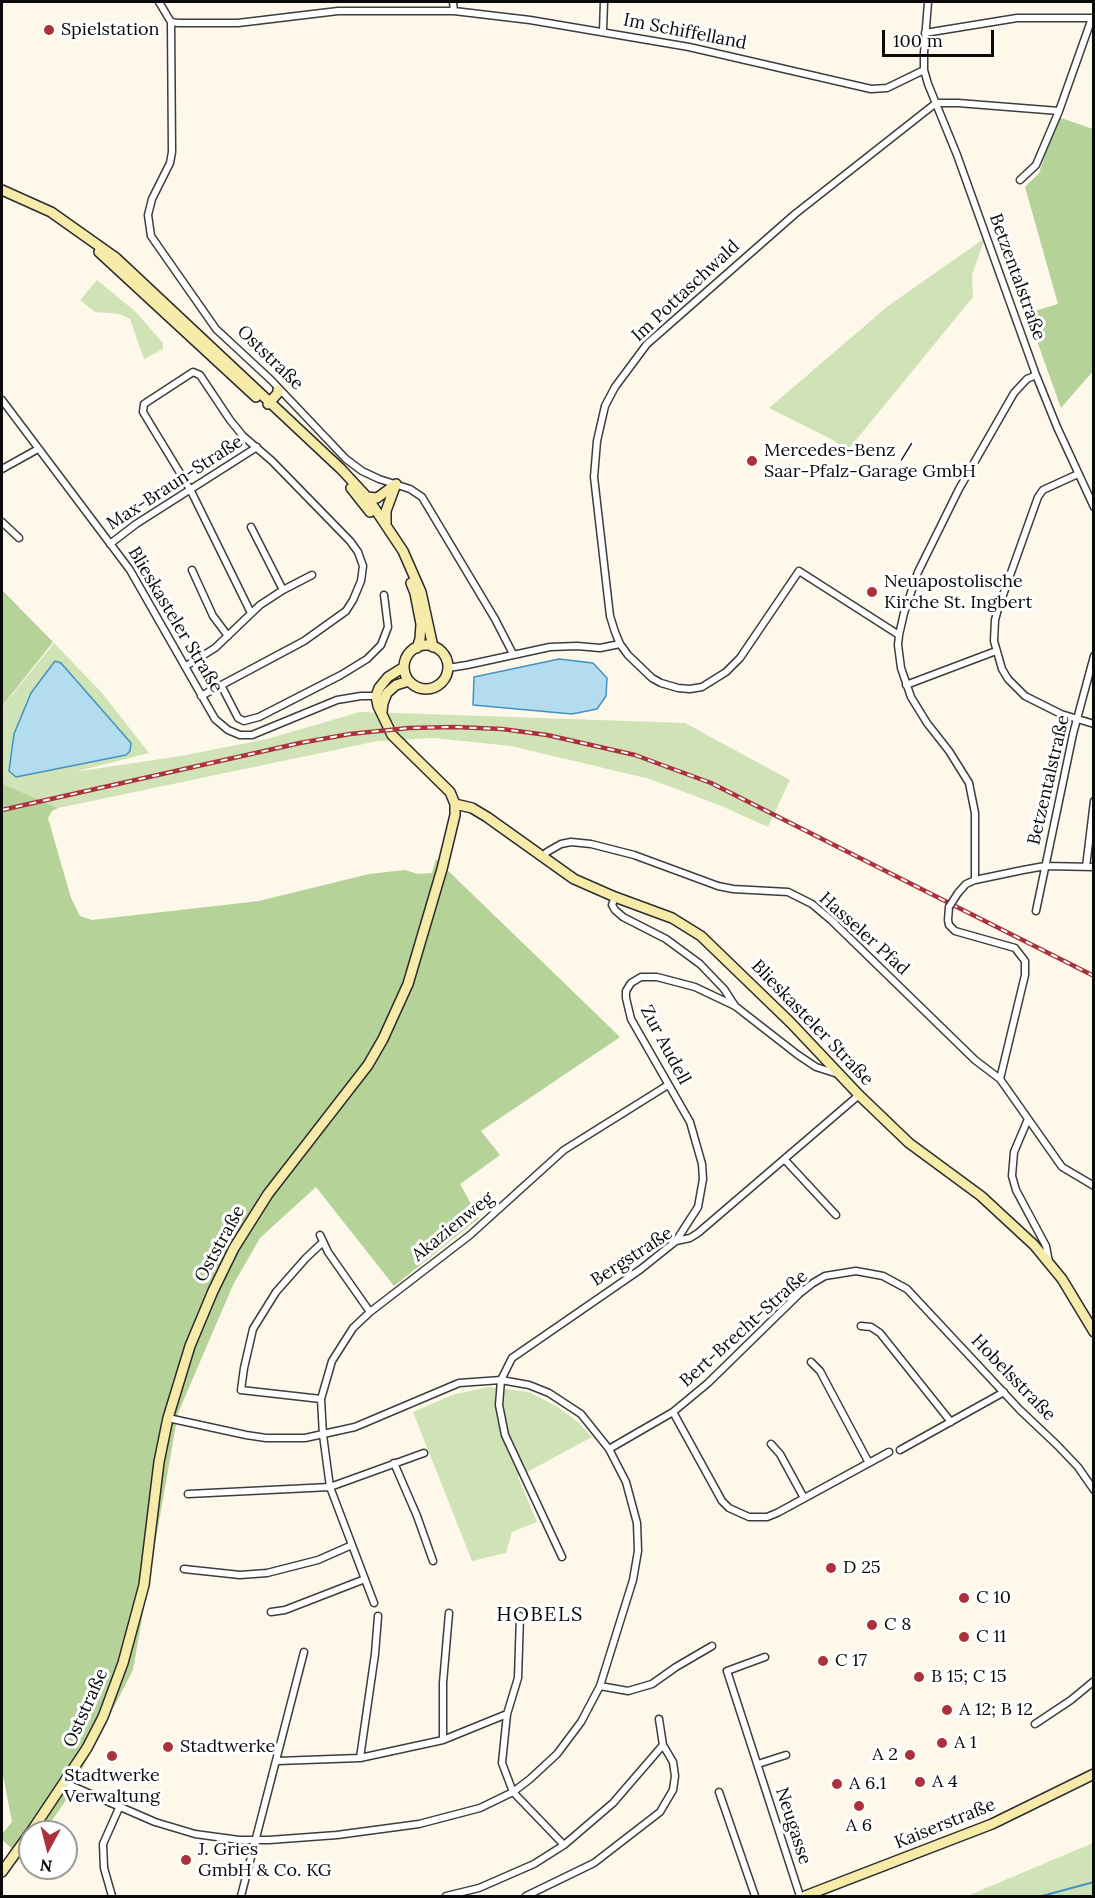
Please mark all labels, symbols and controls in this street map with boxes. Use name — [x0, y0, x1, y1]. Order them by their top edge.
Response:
street label: Im Schiffelland — [622, 9, 748, 55]
scale bar — [885, 18, 998, 56]
place label: Spielstation — [61, 19, 159, 41]
marker: Spielstation — [42, 23, 56, 37]
text: 100 m — [893, 29, 943, 52]
street label: Betzentalstraße — [984, 211, 1050, 343]
street label: Im Pottaschwald — [628, 236, 744, 346]
street label: Oststraße — [232, 321, 308, 395]
street label: Max-Braun-Straße — [103, 431, 247, 535]
place label: Mercedes-Benz / Saar-Pfalz-Garage GmbH — [764, 440, 976, 482]
marker: Mercedes-Benz / Saar-Pfalz-Garage GmbH — [745, 454, 759, 468]
street label: Blieskasteler Straße — [123, 543, 227, 697]
place label: Neuapostolische Kirche St. Ingbert — [884, 571, 1032, 614]
marker: Neuapostolische Kirche St. Ingbert — [865, 585, 879, 599]
street label: Betzentalstraße — [1024, 713, 1074, 847]
street label: Hasseler Pfad — [814, 888, 914, 980]
street label: Blieskasteler Straße — [746, 956, 878, 1090]
street label: Zur Audell — [635, 1002, 695, 1088]
street label: Akazienweg — [408, 1188, 498, 1266]
street label: Oststraße — [190, 1202, 250, 1286]
street label: Bergstraße — [587, 1223, 677, 1291]
street label: Bert-Brecht-Straße — [676, 1266, 812, 1392]
street label: Hobelsstraße — [966, 1330, 1060, 1426]
place label: D 25 — [843, 1557, 881, 1579]
marker: D 25 — [824, 1561, 838, 1575]
place label: C 10 — [976, 1587, 1011, 1609]
marker: C 10 — [957, 1591, 971, 1605]
district label: HOBELS — [496, 1603, 584, 1627]
place label: C 8 — [884, 1614, 911, 1636]
marker: C 8 — [865, 1618, 879, 1632]
place label: C 11 — [976, 1626, 1006, 1648]
marker: C 11 — [957, 1630, 971, 1644]
place label: C 17 — [835, 1650, 867, 1672]
marker: C 17 — [816, 1654, 830, 1668]
street label: Oststraße — [59, 1665, 113, 1751]
place label: B 15; C 15 — [931, 1666, 1006, 1688]
marker: B 15; C 15 — [912, 1670, 926, 1684]
place label: A 12; B 12 — [959, 1699, 1033, 1721]
marker: A 12; B 12 — [940, 1703, 954, 1717]
place label: A 1 — [954, 1732, 977, 1754]
place label: Stadtwerke — [180, 1736, 275, 1758]
marker: A 1 — [935, 1736, 949, 1750]
marker: Stadtwerke — [161, 1740, 175, 1754]
place label: A 2 — [872, 1744, 898, 1766]
marker: A 2 — [903, 1748, 917, 1762]
marker: Stadtwerke Verwaltung — [105, 1749, 119, 1763]
place label: Stadtwerke Verwaltung — [64, 1765, 160, 1808]
place label: A 4 — [932, 1771, 958, 1793]
place label: A 6.1 — [849, 1773, 886, 1795]
marker: A 4 — [913, 1775, 927, 1789]
marker: A 6.1 — [830, 1777, 844, 1791]
street label: Neugasse — [770, 1785, 816, 1867]
street label: Kaiserstraße — [891, 1794, 999, 1854]
marker: A 6 — [852, 1799, 866, 1813]
place label: A 6 — [846, 1815, 872, 1837]
north arrow — [18, 1820, 78, 1880]
place label: J. Gries GmbH & Co. KG — [198, 1839, 332, 1882]
marker: J. Gries GmbH & Co. KG — [179, 1853, 193, 1867]
text: N — [39, 1855, 53, 1877]

